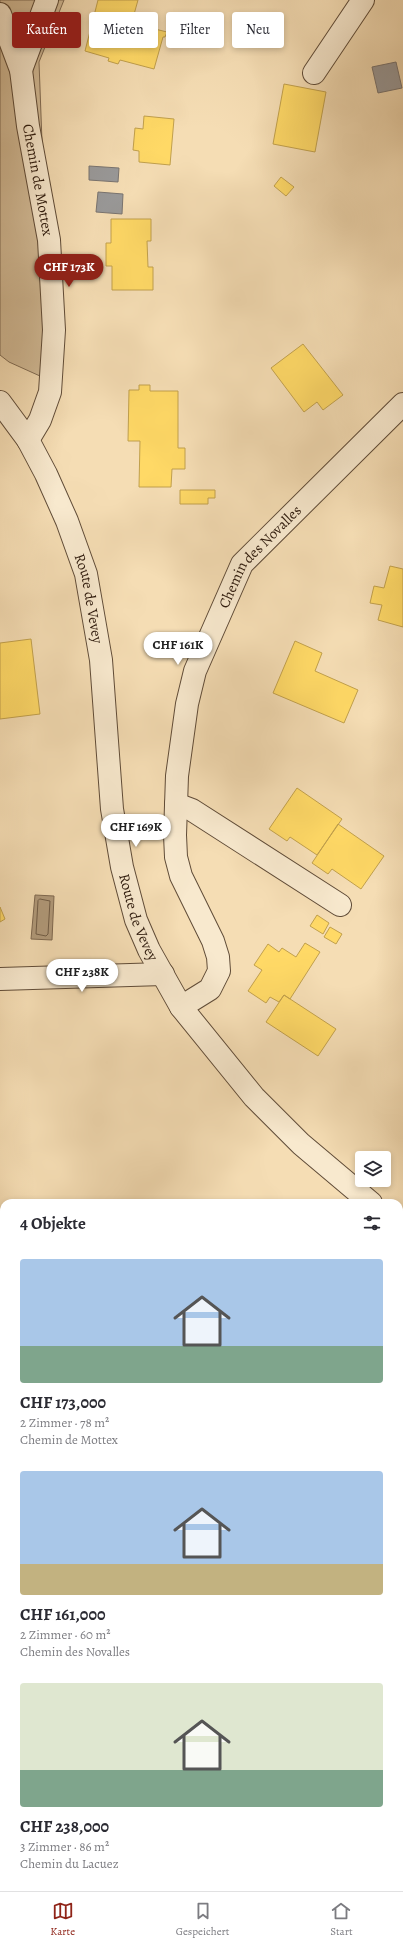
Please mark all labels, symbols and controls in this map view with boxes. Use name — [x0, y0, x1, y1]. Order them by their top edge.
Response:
chip: Kaufen — [12, 12, 81, 48]
chip: Mieten — [89, 12, 158, 48]
chip: Filter — [166, 12, 224, 48]
chip: Neu — [232, 12, 284, 48]
street label: Chemin de Mottex — [18, 122, 58, 237]
pin: CHF 173K — [28, 254, 110, 288]
text: CHF 173K — [43, 258, 95, 275]
street label: Chemin des Novalles — [214, 501, 306, 611]
street label: Route de Vevey — [69, 551, 108, 645]
pin: CHF 161K — [137, 632, 219, 666]
text: CHF 161K — [153, 636, 203, 653]
pin: CHF 169K — [95, 814, 177, 848]
text: CHF 169K — [110, 818, 162, 835]
street label: Route de Vevey — [114, 871, 163, 965]
pin: CHF 238K — [41, 959, 123, 993]
text: CHF 238K — [55, 963, 109, 980]
map controls — [355, 1151, 391, 1187]
button: layers — [355, 1151, 391, 1187]
text: 4 Objekte — [20, 1212, 86, 1235]
icon: filters — [361, 1212, 383, 1234]
icon: home — [166, 1285, 238, 1357]
text: CHF 173,000 — [20, 1391, 106, 1414]
text: 2 Zimmer · 78 m² — [20, 1414, 109, 1431]
text: Chemin de Mottex — [20, 1431, 118, 1448]
icon: home — [166, 1497, 238, 1569]
text: CHF 161,000 — [20, 1603, 106, 1626]
text: 2 Zimmer · 60 m² — [20, 1626, 111, 1643]
text: Chemin des Novalles — [20, 1643, 130, 1660]
icon: home — [166, 1709, 238, 1781]
text: CHF 238,000 — [20, 1815, 109, 1838]
text: 3 Zimmer · 86 m² — [20, 1838, 109, 1855]
text: Chemin du Lacuez — [20, 1855, 119, 1872]
tab: Karte — [50, 1900, 75, 1939]
tab: Gespeichert — [176, 1900, 229, 1939]
tab: Start — [330, 1900, 353, 1939]

